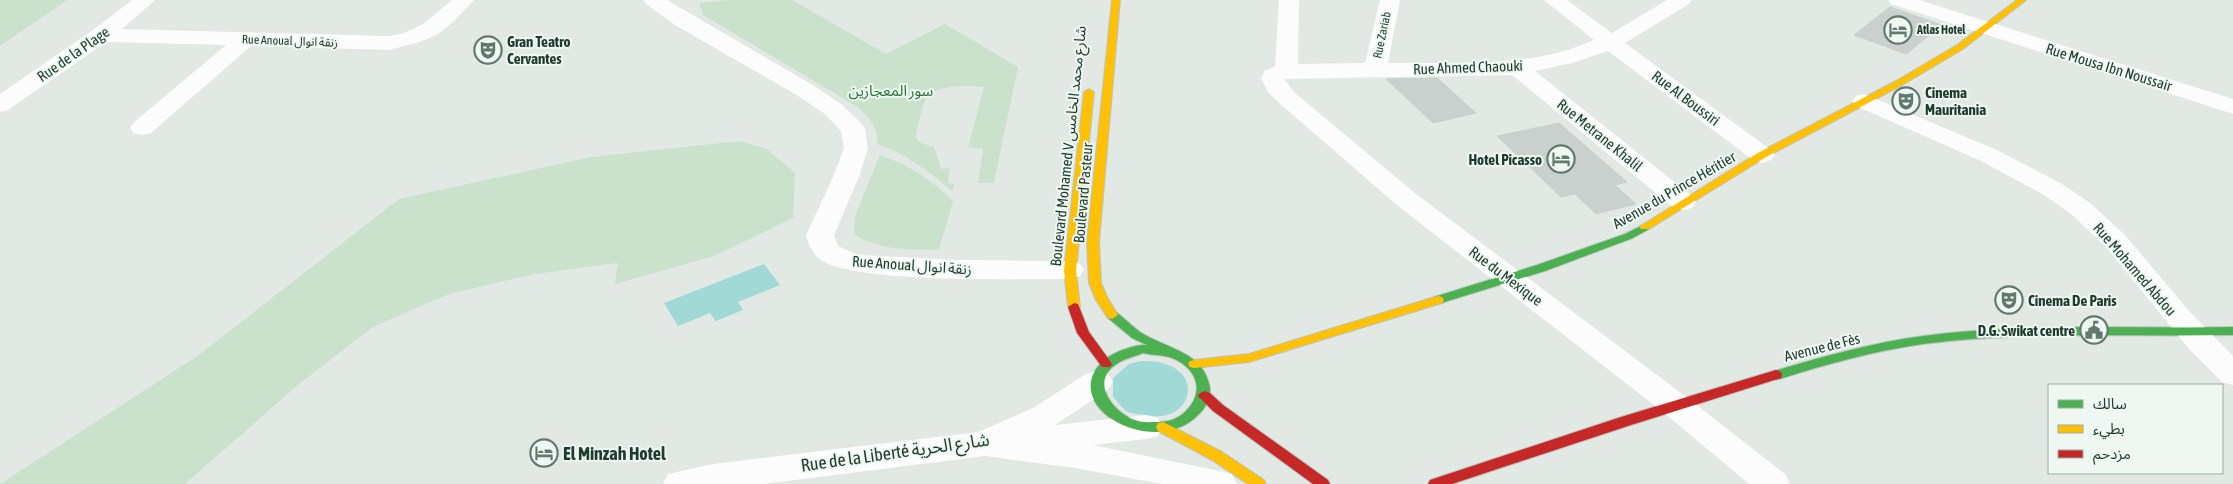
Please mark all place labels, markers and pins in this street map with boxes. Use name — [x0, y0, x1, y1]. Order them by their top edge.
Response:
hotel icon: Atlas Hotel — [1883, 15, 1913, 45]
place label: Atlas Hotel — [1916, 23, 1966, 37]
place label: Gran Teatro Cervantes — [507, 33, 571, 67]
theatre icon: Gran Teatro Cervantes — [473, 35, 503, 65]
place label: Cinema Mauritania — [1925, 84, 1986, 118]
theatre icon: Cinema Mauritania — [1891, 86, 1921, 116]
hotel icon: Hotel Picasso — [1546, 144, 1576, 174]
place label: Hotel Picasso — [1468, 151, 1542, 168]
theatre icon: Cinema De Paris — [1994, 285, 2024, 315]
place label: Cinema De Paris — [2028, 292, 2117, 309]
public building icon: D.G. Swikat centre — [2079, 315, 2109, 345]
place label: D.G. Swikat centre — [1978, 322, 2075, 339]
hotel icon: El Minzah Hotel — [529, 438, 559, 468]
place label: El Minzah Hotel — [563, 443, 666, 464]

